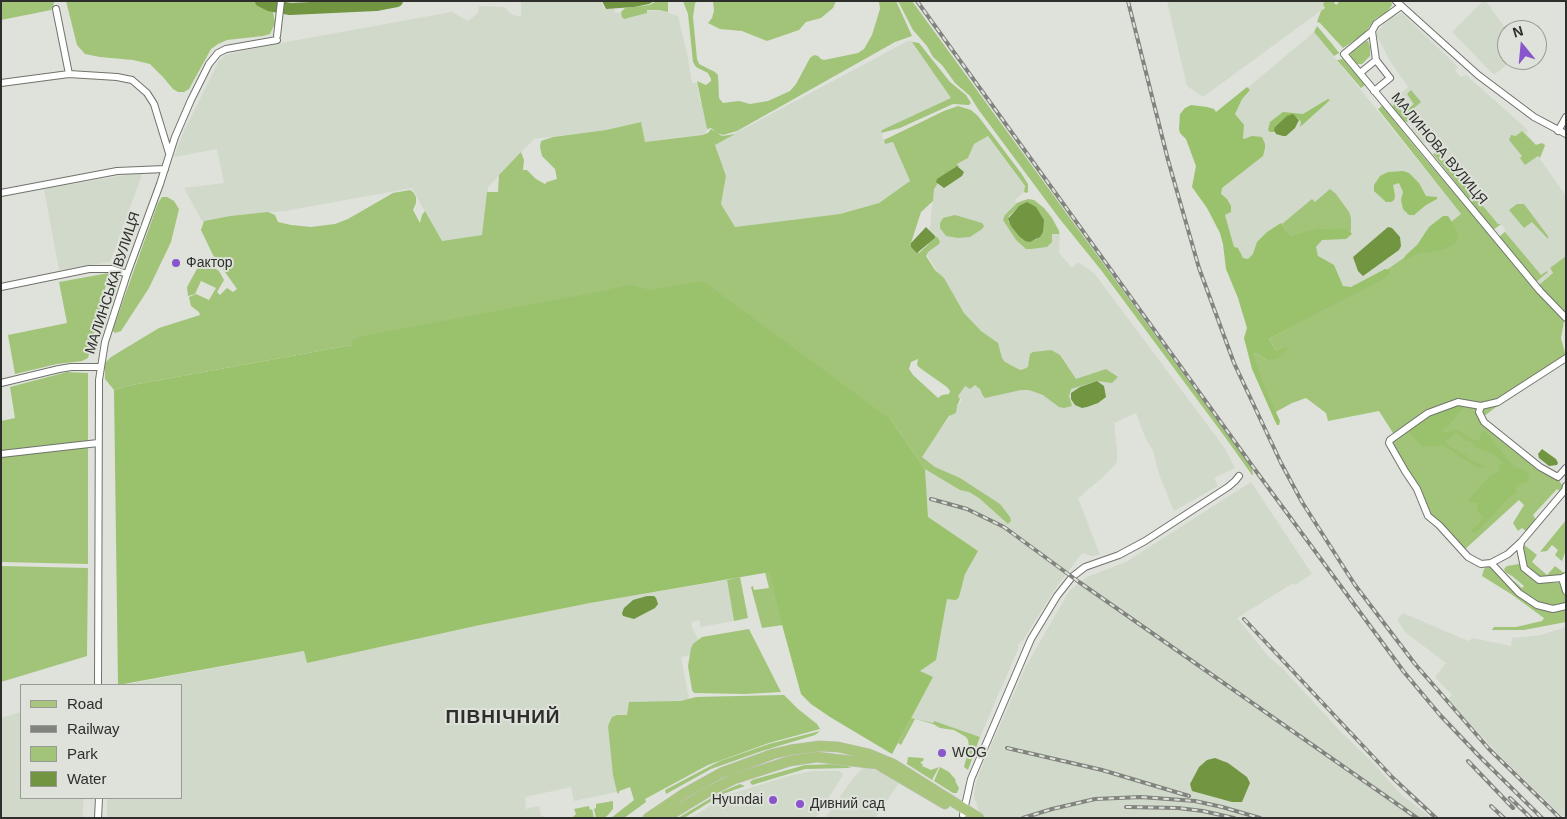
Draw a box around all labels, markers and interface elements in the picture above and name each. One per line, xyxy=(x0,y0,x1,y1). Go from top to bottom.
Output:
north arrow xyxy=(1497,20,1547,70)
text: N xyxy=(1511,22,1525,41)
street label: МАЛИНОВА ВУЛИЦЯ xyxy=(1387,90,1491,208)
street label: МАЛИНСЬКА ВУЛИЦЯ xyxy=(82,210,144,356)
place label: Фактор xyxy=(186,255,233,271)
marker: Фактор xyxy=(170,257,182,269)
legend xyxy=(20,684,182,799)
text: Road xyxy=(67,695,103,712)
district label: ПІВНІЧНИЙ xyxy=(444,707,562,729)
text: Railway xyxy=(67,720,120,737)
text: Park xyxy=(67,745,98,762)
place label: WOG xyxy=(952,745,987,761)
marker: WOG xyxy=(936,747,948,759)
text: Water xyxy=(67,770,106,787)
place label: Hyundai xyxy=(712,792,763,808)
marker: Hyundai xyxy=(767,794,779,806)
place label: Дивний сад xyxy=(810,796,885,812)
marker: Дивний сад xyxy=(794,798,806,810)

